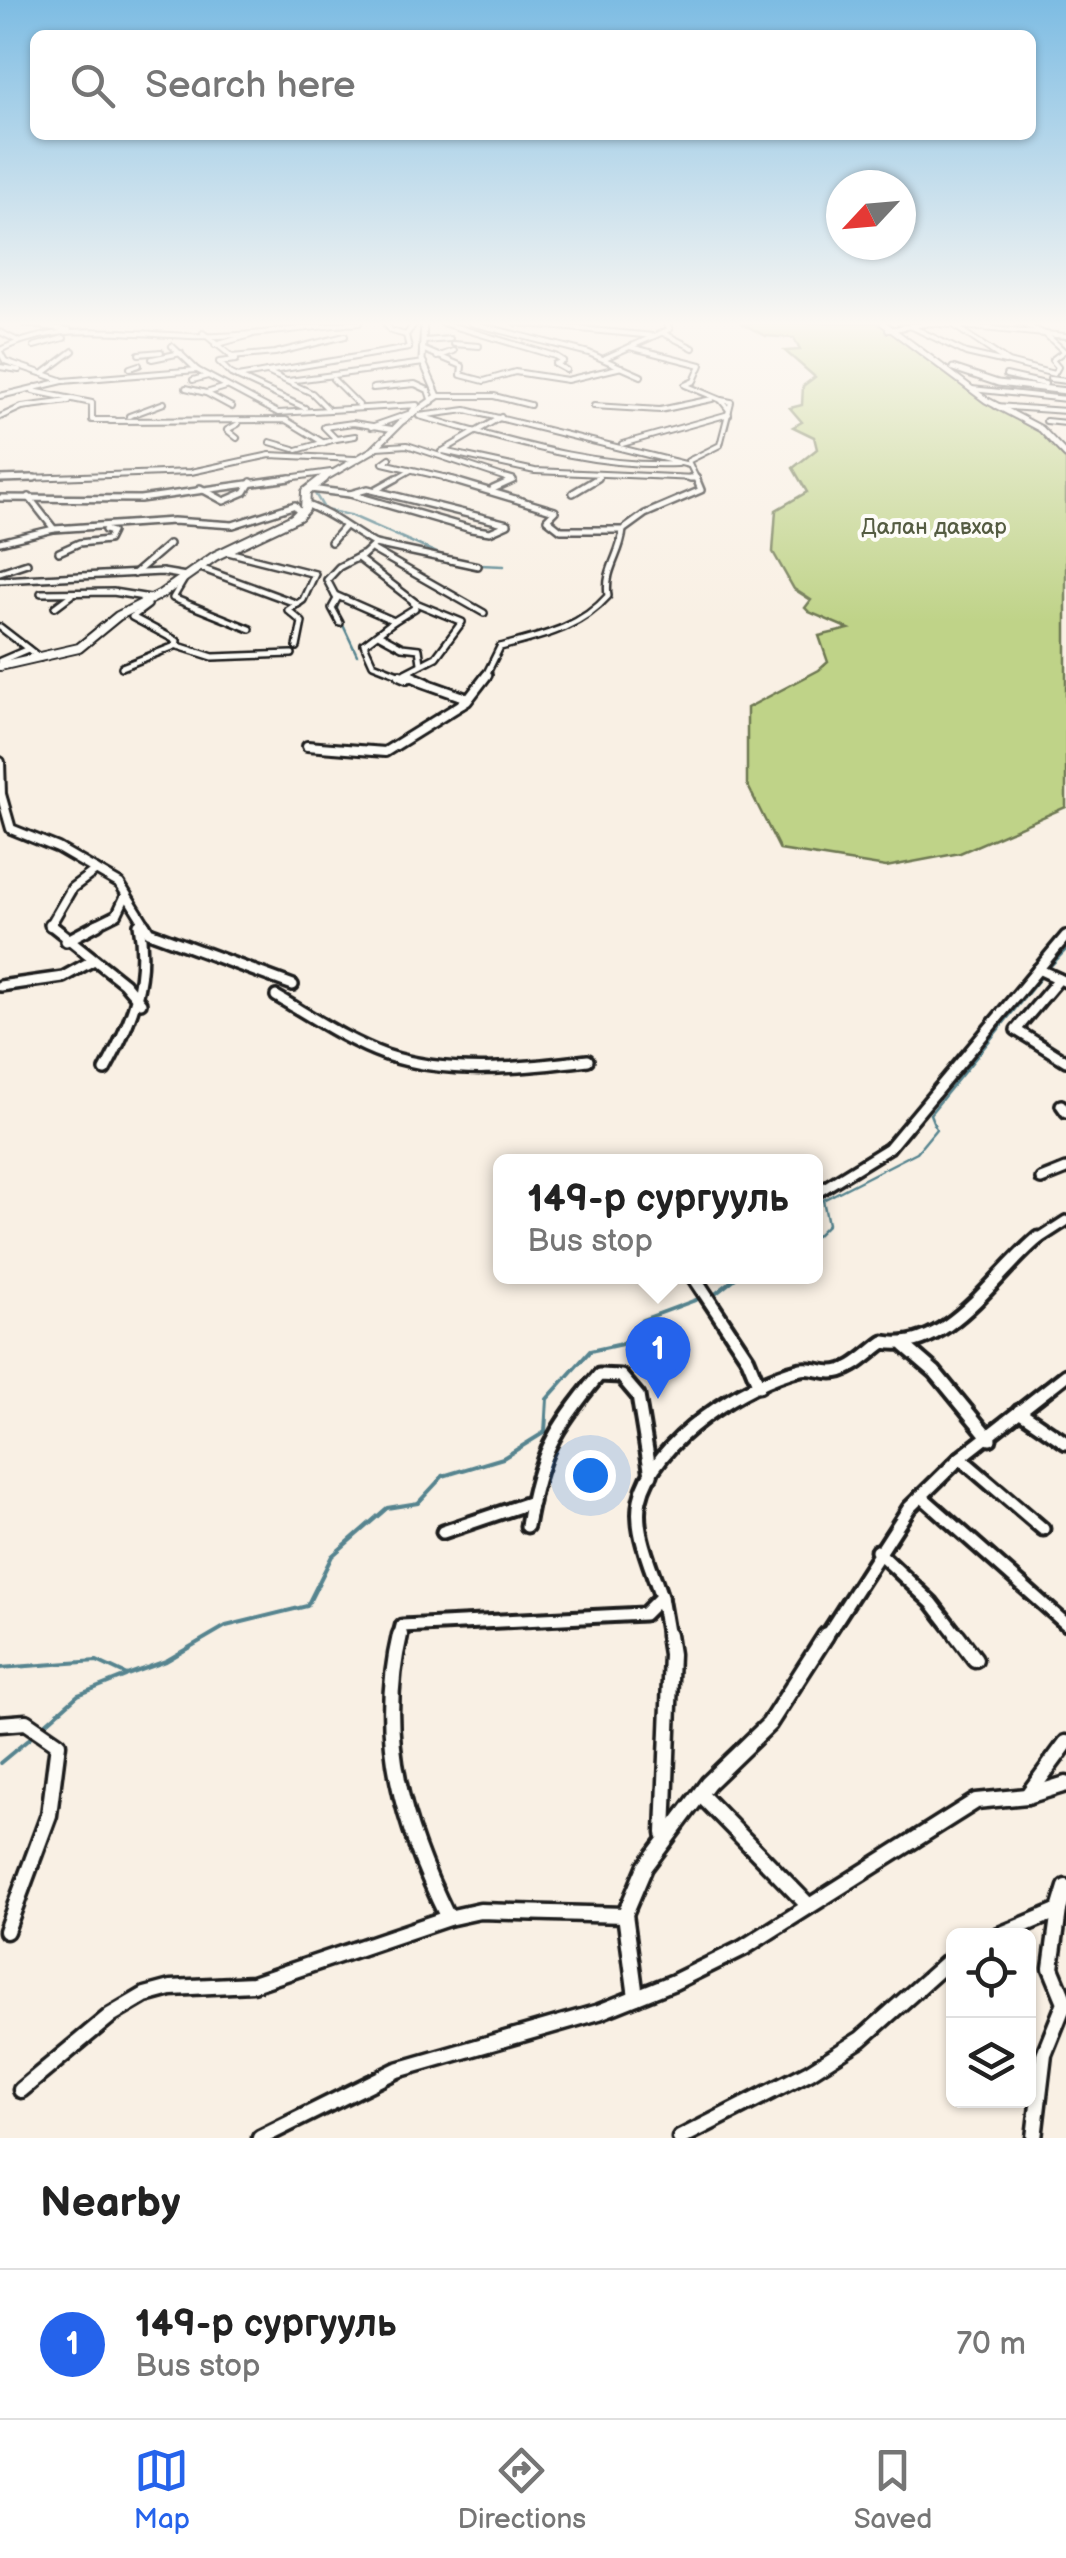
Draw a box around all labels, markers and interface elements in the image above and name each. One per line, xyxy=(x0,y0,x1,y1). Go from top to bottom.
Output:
search box xyxy=(30,30,1036,140)
icon: search xyxy=(65,58,120,113)
text: Search here xyxy=(145,63,356,108)
north arrow xyxy=(826,170,916,260)
park label: Далан давхар xyxy=(861,514,1007,541)
popup xyxy=(493,1154,823,1284)
text: 149-р сургууль xyxy=(527,1177,789,1222)
text: Bus stop xyxy=(527,1222,653,1261)
pin: 1 xyxy=(626,1316,690,1399)
your location xyxy=(565,1450,616,1501)
map controls xyxy=(946,1928,1036,2108)
button: locate xyxy=(946,1928,1036,2018)
button: layers xyxy=(946,2018,1036,2108)
text: Nearby xyxy=(40,2178,180,2229)
text: 149-р сургууль xyxy=(135,2302,396,2347)
text: 1 xyxy=(66,2325,79,2364)
text: 70 m xyxy=(956,2325,1026,2364)
text: Bus stop xyxy=(135,2347,261,2386)
tab: Map xyxy=(134,2443,190,2536)
tab: Directions xyxy=(457,2443,586,2536)
tab: Saved xyxy=(854,2443,932,2536)

